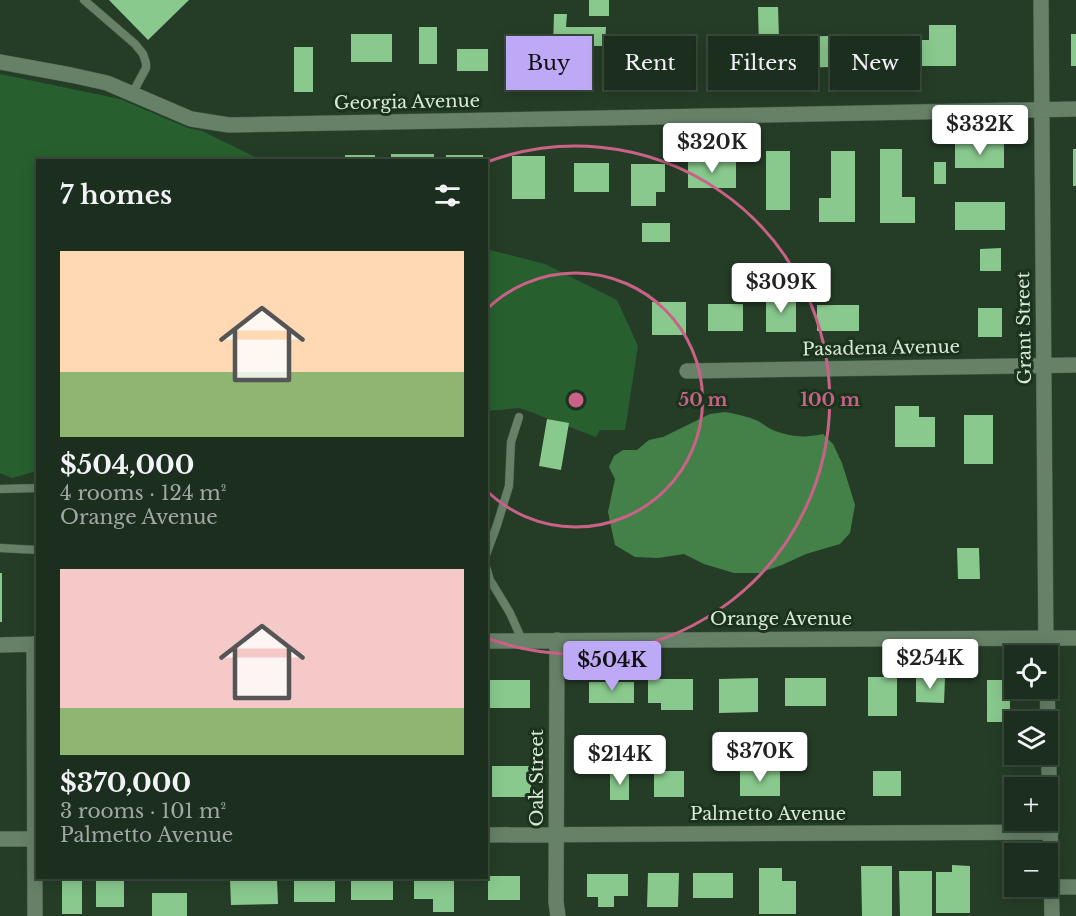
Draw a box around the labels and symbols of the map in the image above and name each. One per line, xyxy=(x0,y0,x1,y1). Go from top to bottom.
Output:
street label: Georgia Avenue xyxy=(334,90,480,114)
pin: $332K xyxy=(938,105,1022,156)
pin: $320K xyxy=(670,123,754,174)
pin: $309K xyxy=(739,263,823,314)
street label: Grant Street xyxy=(1012,271,1036,385)
street label: Pasadena Avenue xyxy=(802,336,960,360)
text: 50 m xyxy=(679,389,728,411)
text: 100 m xyxy=(800,389,860,411)
centre of rings xyxy=(566,390,586,410)
street label: Orange Avenue xyxy=(710,608,852,630)
pin: $254K xyxy=(888,639,972,690)
pin: $504K xyxy=(570,641,654,692)
street label: Oak Street xyxy=(526,729,548,827)
pin: $370K xyxy=(718,732,802,783)
pin: $214K xyxy=(578,735,662,786)
street label: Palmetto Avenue xyxy=(690,803,846,825)

